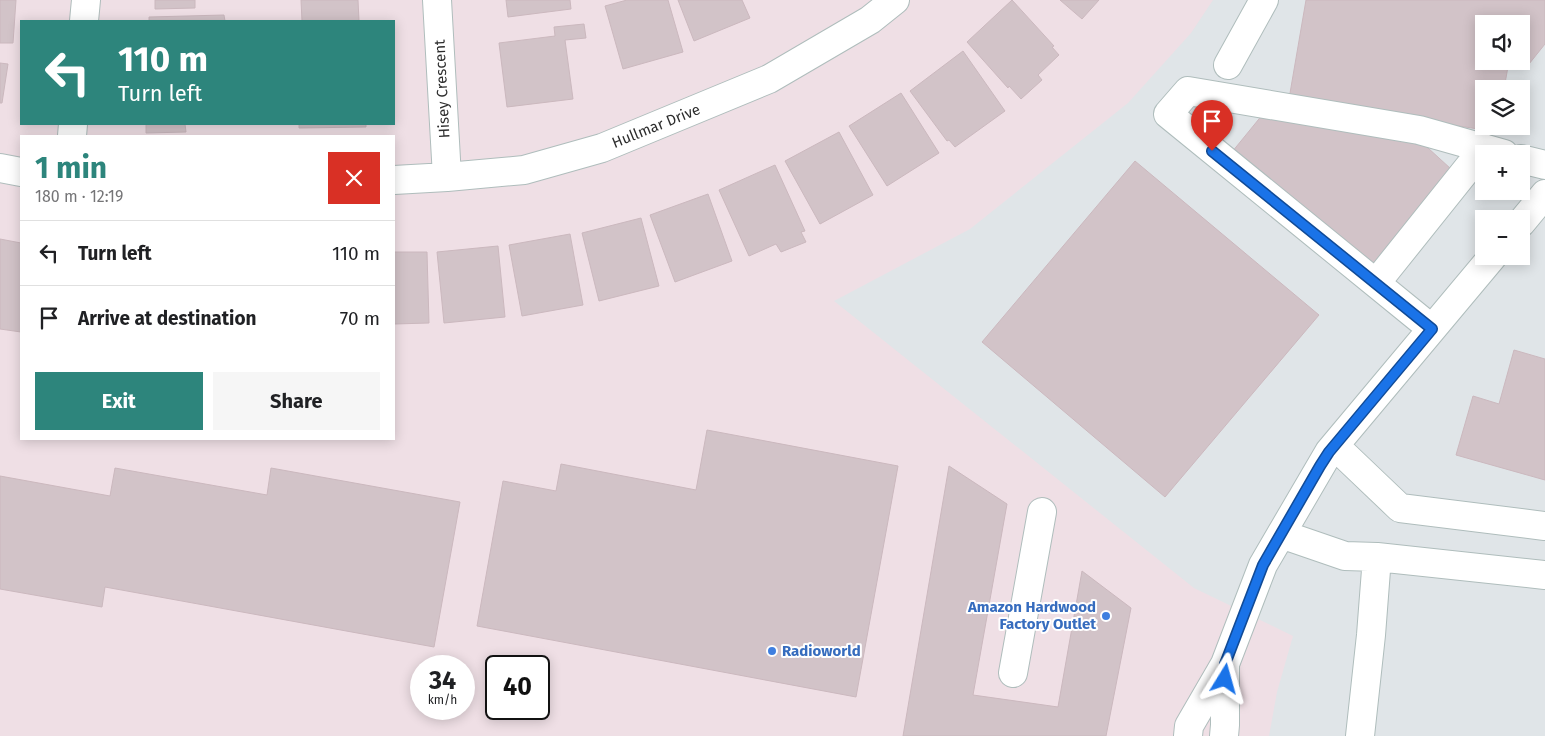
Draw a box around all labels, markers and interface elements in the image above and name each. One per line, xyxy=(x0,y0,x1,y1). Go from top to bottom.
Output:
map controls xyxy=(1475,15,1530,265)
button: sound xyxy=(1475,15,1530,70)
text: 110 m xyxy=(118,38,208,80)
street label: Hisey Crescent xyxy=(430,39,454,139)
icon: left xyxy=(35,40,100,105)
text: Turn left xyxy=(118,80,202,107)
button: layers xyxy=(1475,80,1530,135)
street label: Hullmar Drive xyxy=(609,100,703,152)
pin xyxy=(1191,100,1233,151)
icon: arrive xyxy=(1198,107,1226,135)
button: + xyxy=(1475,145,1530,200)
text: 1 min xyxy=(35,150,107,186)
button: close xyxy=(328,152,380,204)
text: 180 m · 12:19 xyxy=(35,187,123,206)
button: − xyxy=(1475,210,1530,265)
icon: left xyxy=(35,239,63,267)
text: Turn left xyxy=(78,242,152,265)
text: 110 m xyxy=(332,242,380,265)
icon: arrive xyxy=(35,304,63,332)
text: Arrive at destination xyxy=(78,307,257,330)
text: 70 m xyxy=(340,307,380,330)
button: Exit xyxy=(35,372,203,430)
button: Share xyxy=(213,372,380,430)
place label: Amazon Hardwood Factory Outlet xyxy=(967,598,1096,633)
marker: Amazon Hardwood Factory Outlet xyxy=(1100,610,1112,622)
place label: Radioworld xyxy=(782,642,861,660)
marker: Radioworld xyxy=(766,645,778,657)
position arrow xyxy=(1198,652,1250,704)
speed limit sign: 40 xyxy=(485,655,550,720)
text: 34 xyxy=(429,666,456,696)
text: km/h xyxy=(428,693,457,707)

